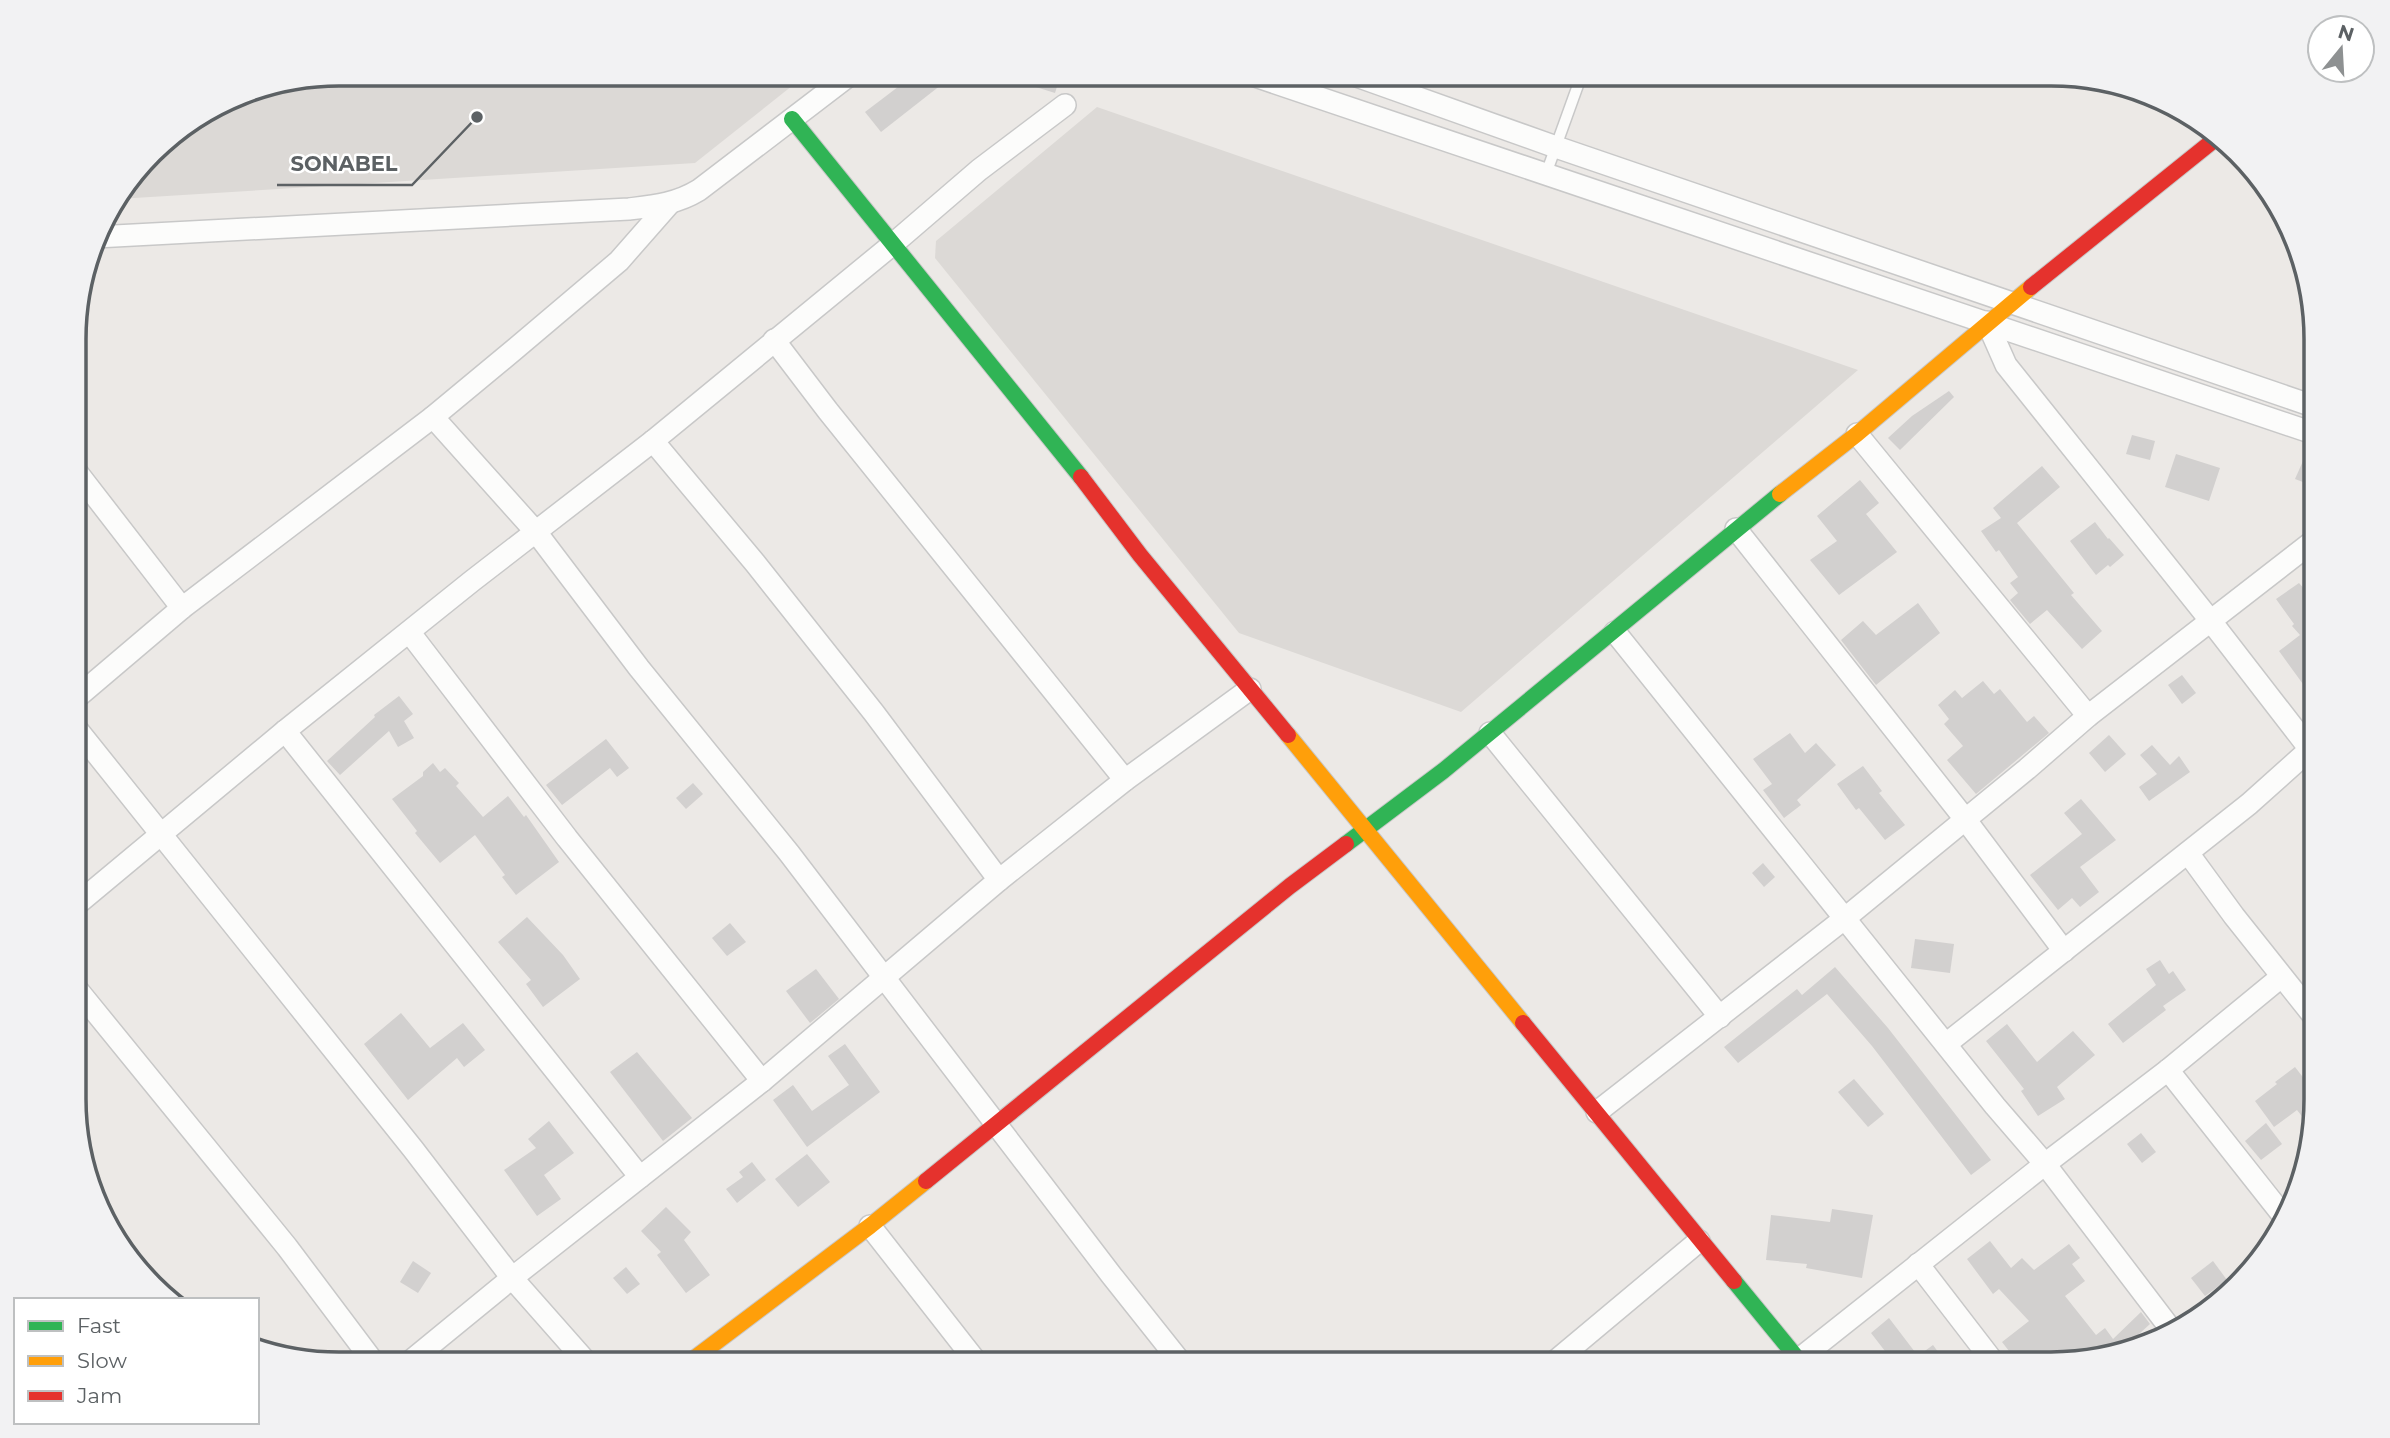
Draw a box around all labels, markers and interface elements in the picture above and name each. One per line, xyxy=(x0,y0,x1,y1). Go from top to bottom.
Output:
north arrow xyxy=(2306,14,2376,84)
text: N xyxy=(2335,20,2357,47)
callout: SONABEL xyxy=(277,143,412,185)
text: SONABEL xyxy=(290,151,398,176)
legend xyxy=(14,1298,259,1424)
text: Fast xyxy=(77,1313,121,1338)
text: Slow xyxy=(77,1348,127,1373)
text: Jam xyxy=(76,1383,122,1408)

